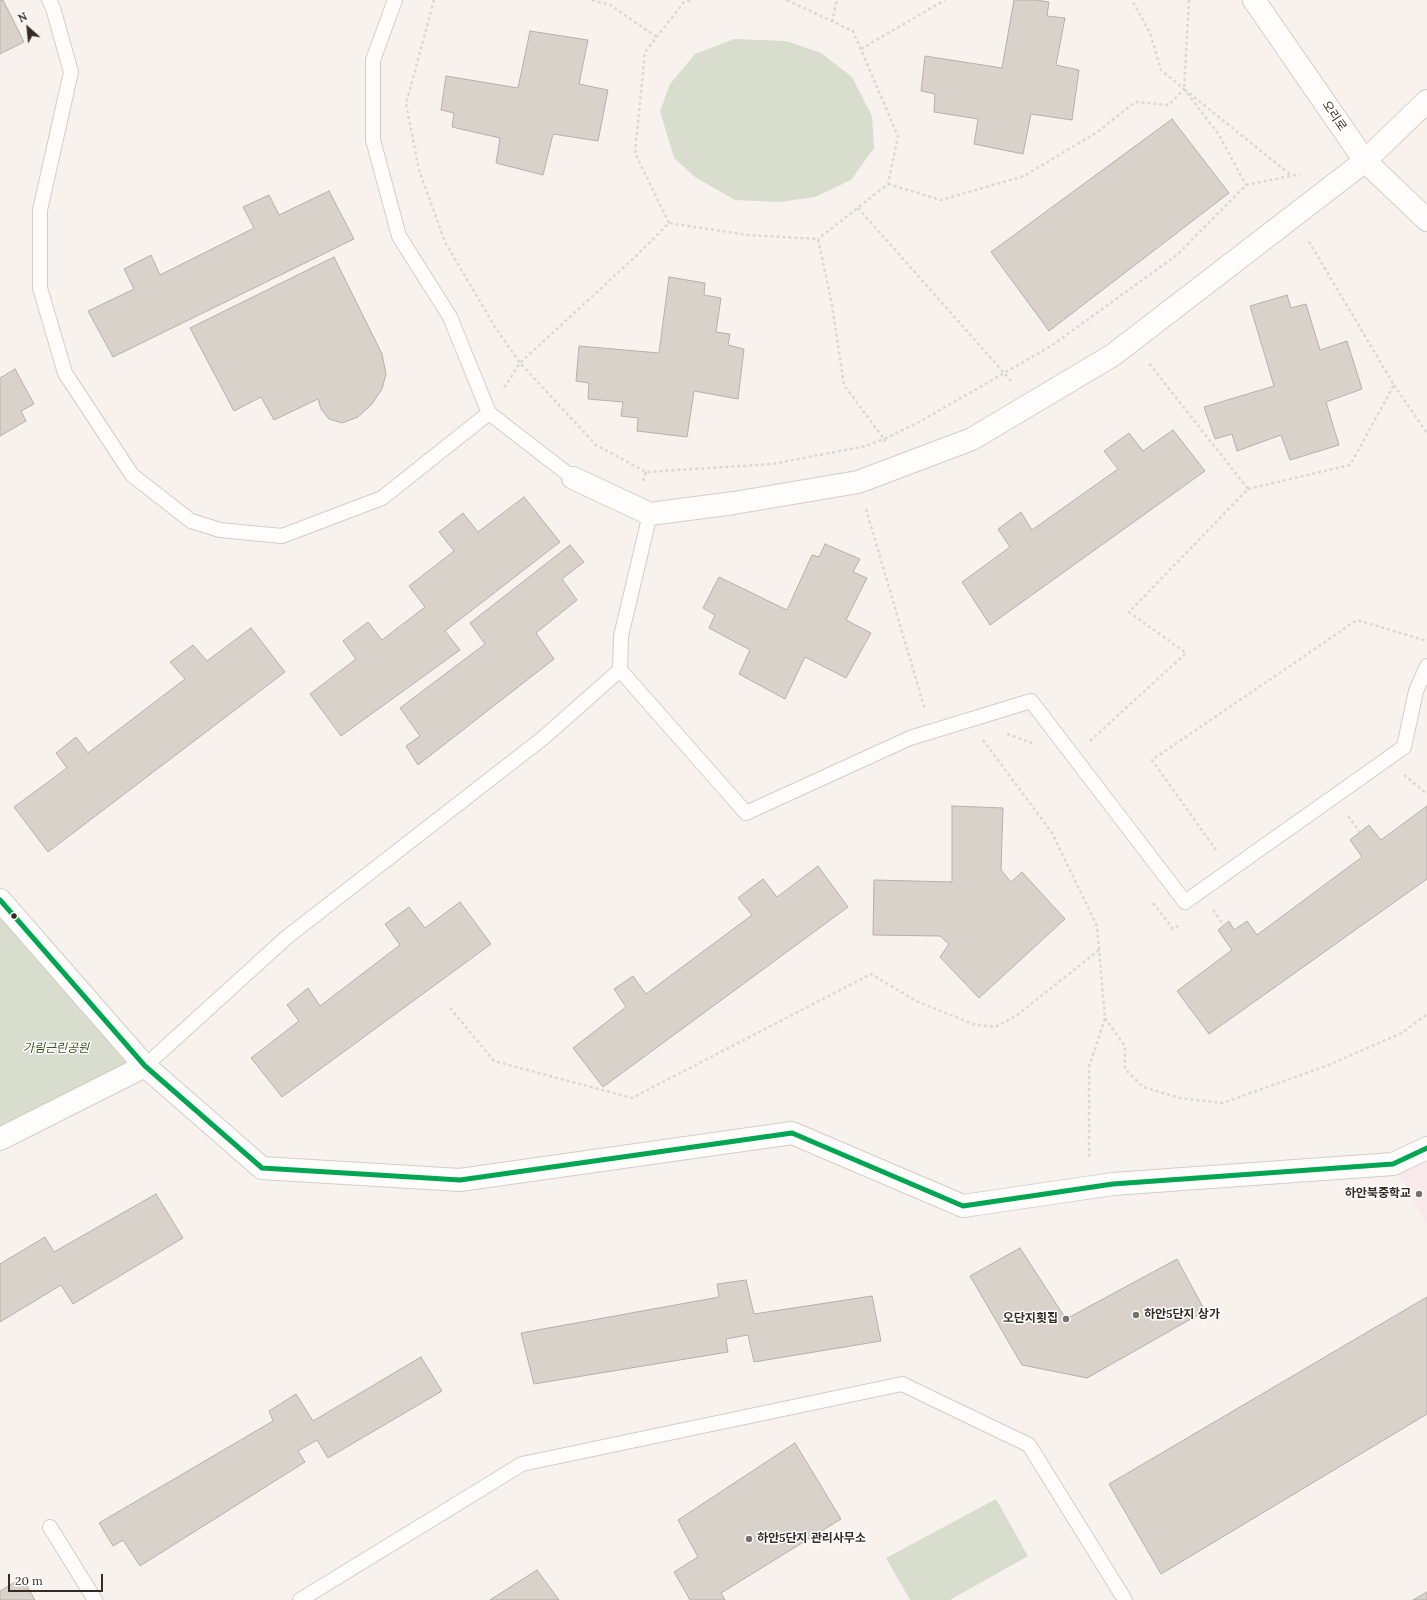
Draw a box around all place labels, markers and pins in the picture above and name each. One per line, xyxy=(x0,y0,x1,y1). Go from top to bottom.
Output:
unlabelled marker xyxy=(9,911,19,921)
place label: 하안북중학교 xyxy=(1345,1187,1411,1201)
marker: 하안북중학교 xyxy=(1414,1189,1424,1199)
place label: 하안5단지 상가 xyxy=(1144,1308,1220,1322)
marker: 하안5단지 상가 xyxy=(1131,1310,1141,1320)
place label: 오단지횟집 xyxy=(1003,1312,1058,1326)
marker: 오단지횟집 xyxy=(1061,1314,1071,1324)
place label: 하안5단지 관리사무소 xyxy=(757,1532,866,1546)
marker: 하안5단지 관리사무소 xyxy=(744,1534,754,1544)

